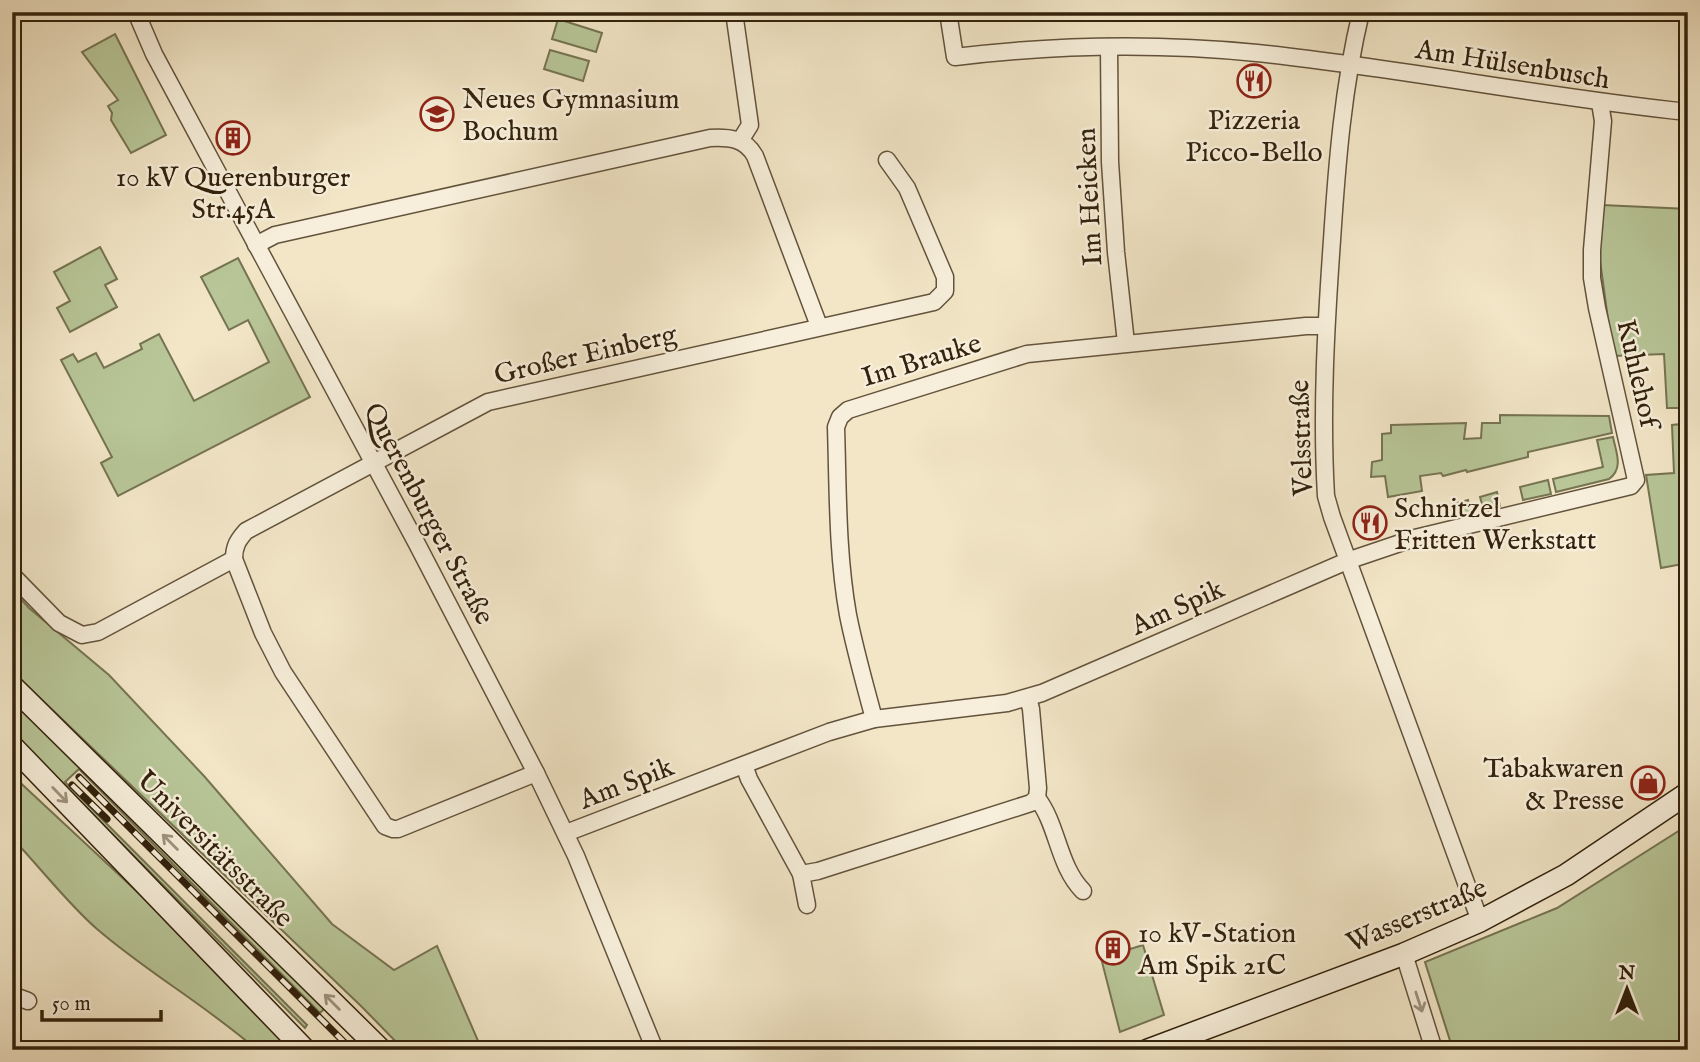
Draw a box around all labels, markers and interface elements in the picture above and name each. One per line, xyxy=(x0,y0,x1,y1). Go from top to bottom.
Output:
street label: Am Hülsenbusch xyxy=(1412,33,1612,98)
restaurant icon: Pizzeria Picco-Bello xyxy=(1235,62,1273,100)
place label: Neues Gymnasium Bochum xyxy=(462,83,680,150)
school or university icon: Neues Gymnasium Bochum xyxy=(418,95,456,133)
place label: Pizzeria Picco-Bello xyxy=(1185,104,1323,171)
building icon: 10 kV Querenburger Str.45A xyxy=(214,119,252,157)
street label: Im Heicken xyxy=(1069,127,1112,267)
place label: 10 kV Querenburger Str.45A xyxy=(116,161,350,228)
street label: Kuhlehof xyxy=(1607,316,1667,436)
street label: Großer Einberg xyxy=(491,317,681,393)
street label: Im Brauke xyxy=(858,327,986,396)
street label: Velsstraße xyxy=(1283,379,1322,498)
street label: Querenburger Straße xyxy=(355,397,501,631)
place label: Schnitzel Fritten Werkstatt xyxy=(1394,492,1597,559)
restaurant icon: Schnitzel Fritten Werkstatt xyxy=(1351,504,1389,542)
street label: Am Spik xyxy=(1125,572,1231,645)
street label: Am Spik xyxy=(574,750,680,819)
place label: Tabakwaren & Presse xyxy=(1483,752,1624,819)
street label: Universitätsstraße xyxy=(128,764,300,936)
shop icon: Tabakwaren & Presse xyxy=(1629,764,1667,802)
one-way arrow xyxy=(51,786,68,803)
one-way arrow xyxy=(162,833,179,850)
street label: Wasserstraße xyxy=(1342,871,1493,962)
place label: 10 kV-Station Am Spik 21C xyxy=(1137,917,1296,984)
building icon: 10 kV-Station Am Spik 21C xyxy=(1094,929,1132,967)
north arrow xyxy=(1592,954,1662,1024)
text: N xyxy=(1618,962,1636,986)
scale bar xyxy=(42,978,161,1022)
text: 50 m xyxy=(52,991,91,1018)
one-way arrow xyxy=(1413,991,1426,1013)
one-way arrow xyxy=(324,993,341,1010)

